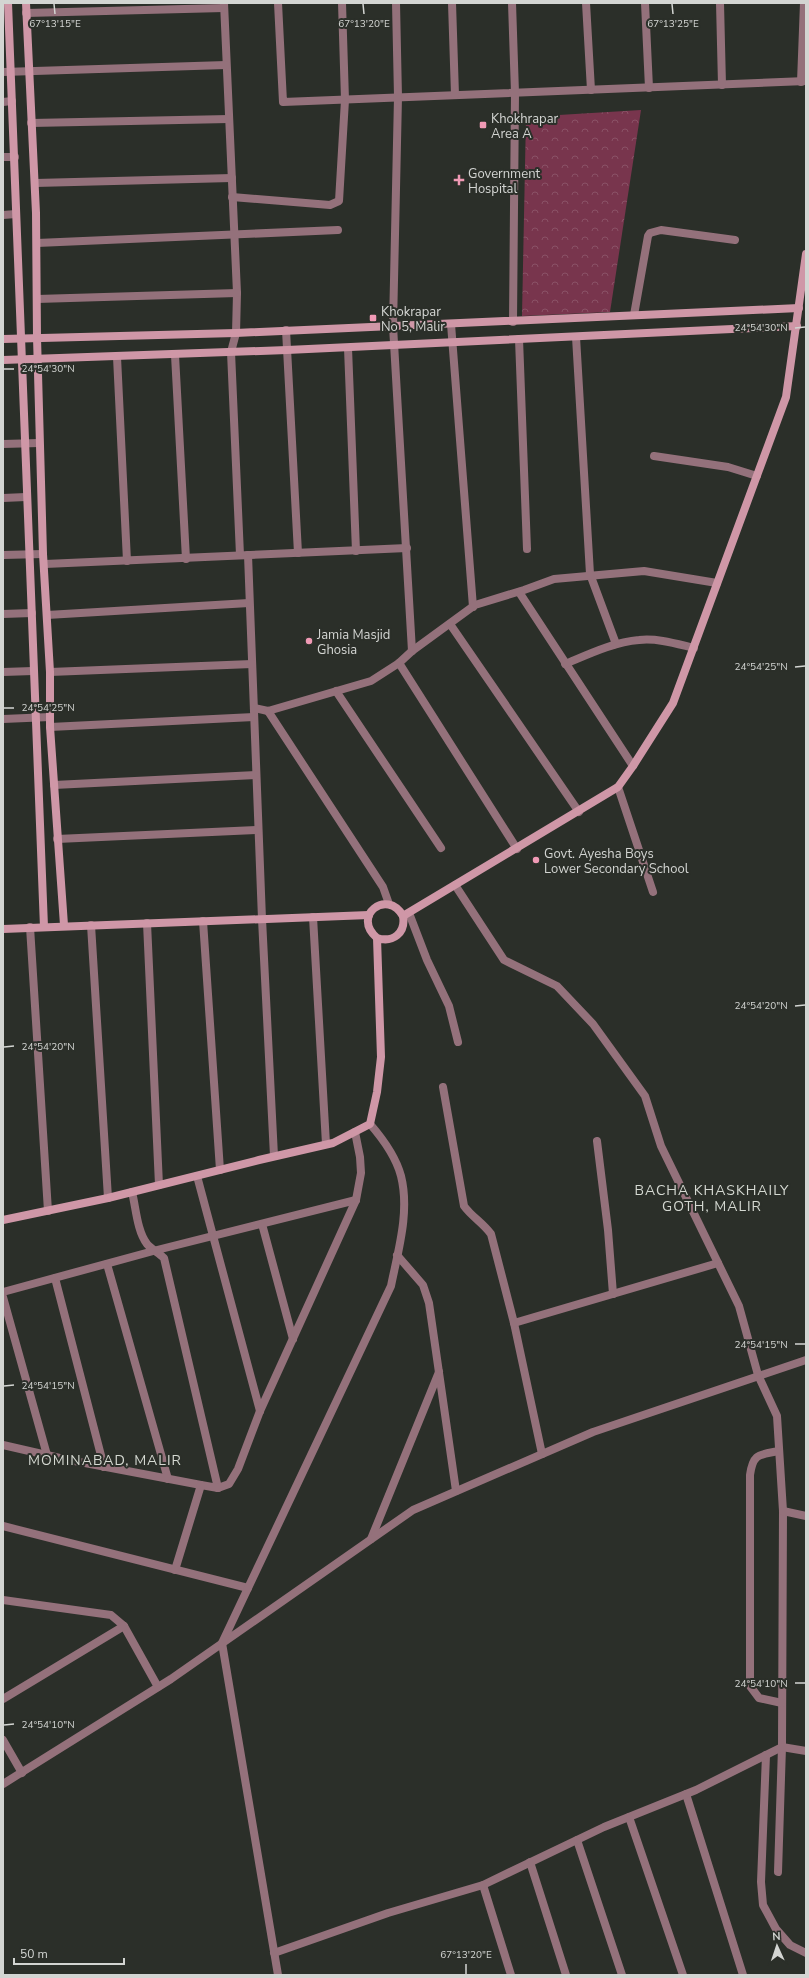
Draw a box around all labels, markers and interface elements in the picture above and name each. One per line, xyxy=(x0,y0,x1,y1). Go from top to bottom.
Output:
text: 67°13'15"E xyxy=(29,17,81,31)
text: 67°13'20"E xyxy=(338,17,390,31)
text: 67°13'25"E xyxy=(647,17,699,31)
place label: Khokhrapar Area A xyxy=(491,110,559,143)
marker: Khokhrapar Area A xyxy=(478,120,488,130)
place label: Government Hospital xyxy=(468,165,541,198)
marker: Government Hospital xyxy=(453,174,465,186)
place label: Khokrapar No 5, Malir xyxy=(381,303,445,336)
marker: Khokrapar No 5, Malir xyxy=(368,313,378,323)
text: 24°54'30"N xyxy=(734,321,788,335)
text: 24°54'30"N xyxy=(21,362,75,376)
place label: Jamia Masjid Ghosia xyxy=(316,626,390,659)
marker: Jamia Masjid Ghosia xyxy=(304,636,314,646)
text: 24°54'25"N xyxy=(734,660,788,674)
text: 24°54'25"N xyxy=(21,701,75,715)
place label: Govt. Ayesha Boys Lower Secondary School xyxy=(544,845,689,878)
marker: Govt. Ayesha Boys Lower Secondary School xyxy=(531,855,541,865)
text: 24°54'20"N xyxy=(734,999,788,1013)
text: 24°54'20"N xyxy=(21,1040,75,1054)
district label: BACHA KHASKHAILY GOTH, MALIR xyxy=(635,1181,789,1216)
text: 24°54'15"N xyxy=(734,1338,788,1352)
text: 24°54'15"N xyxy=(21,1379,75,1393)
district label: MOMINABAD, MALIR xyxy=(28,1451,182,1470)
text: 24°54'10"N xyxy=(734,1677,788,1691)
text: 24°54'10"N xyxy=(21,1718,75,1732)
north arrow xyxy=(757,1926,797,1966)
text: N xyxy=(772,1929,781,1944)
scale bar xyxy=(14,1940,124,1966)
text: 50 m xyxy=(20,1946,48,1962)
text: 67°13'20"E xyxy=(440,1948,492,1962)

